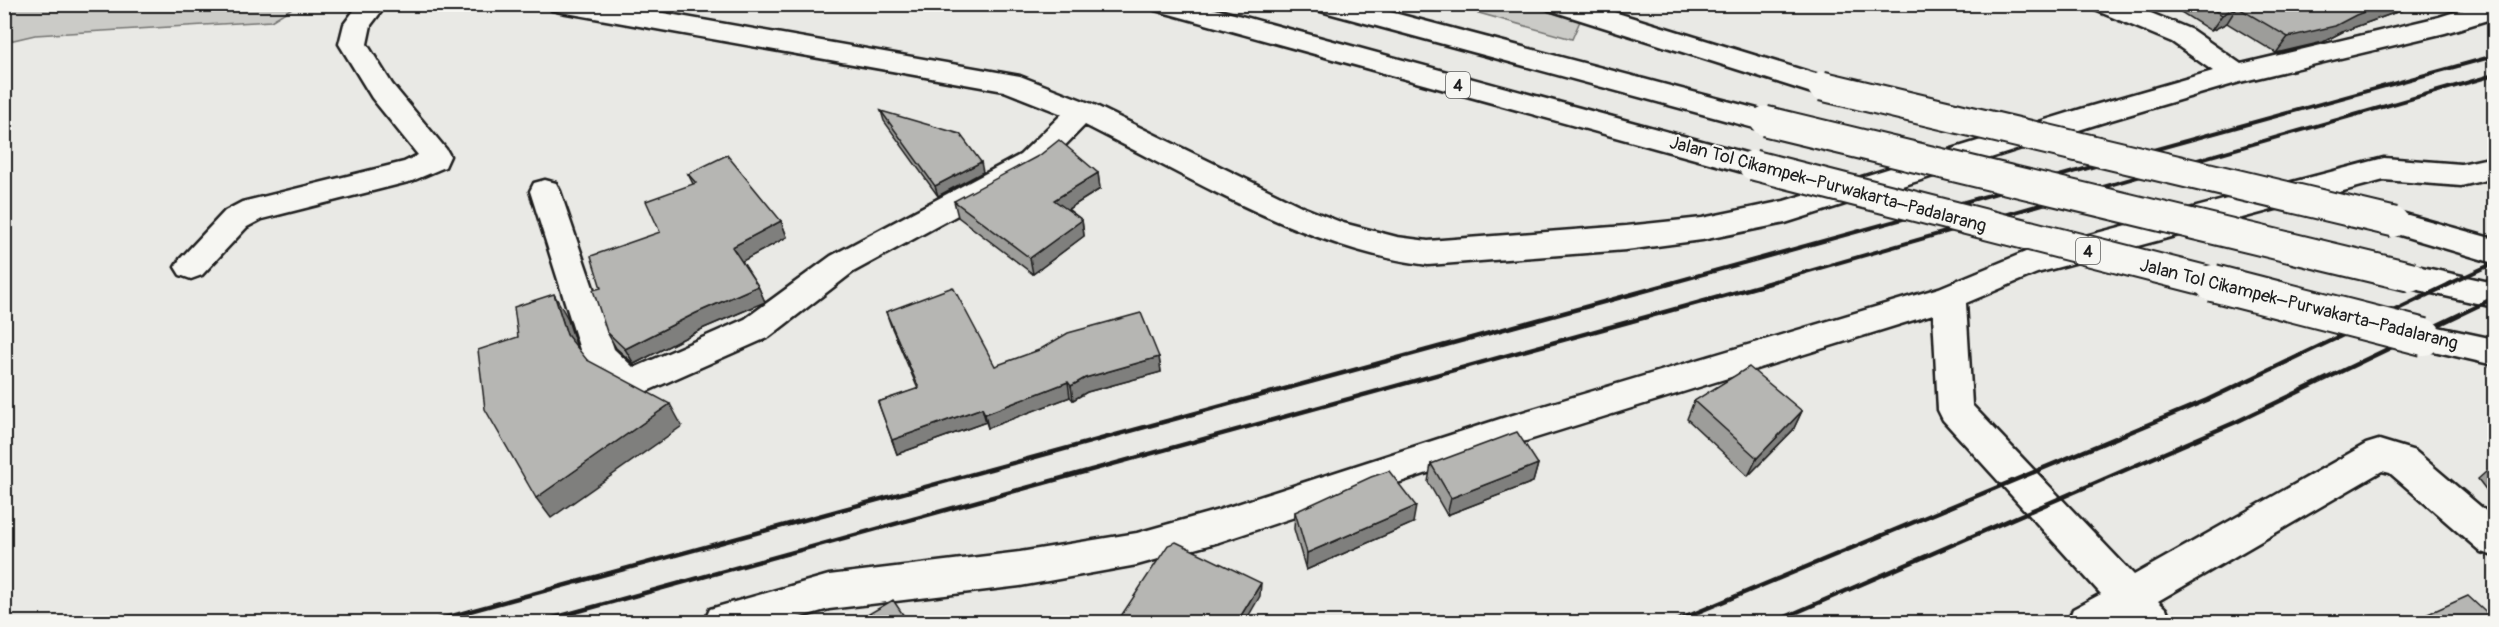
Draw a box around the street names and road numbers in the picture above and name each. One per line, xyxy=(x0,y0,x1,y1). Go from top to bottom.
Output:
road number: 4 xyxy=(1446,72,1470,98)
street label: Jalan Tol Cikampek–Purwakarta–Padalarang xyxy=(1667,131,1989,238)
road number: 4 xyxy=(2076,238,2100,264)
street label: Jalan Tol Cikampek–Purwakarta–Padalarang xyxy=(2137,254,2460,355)

